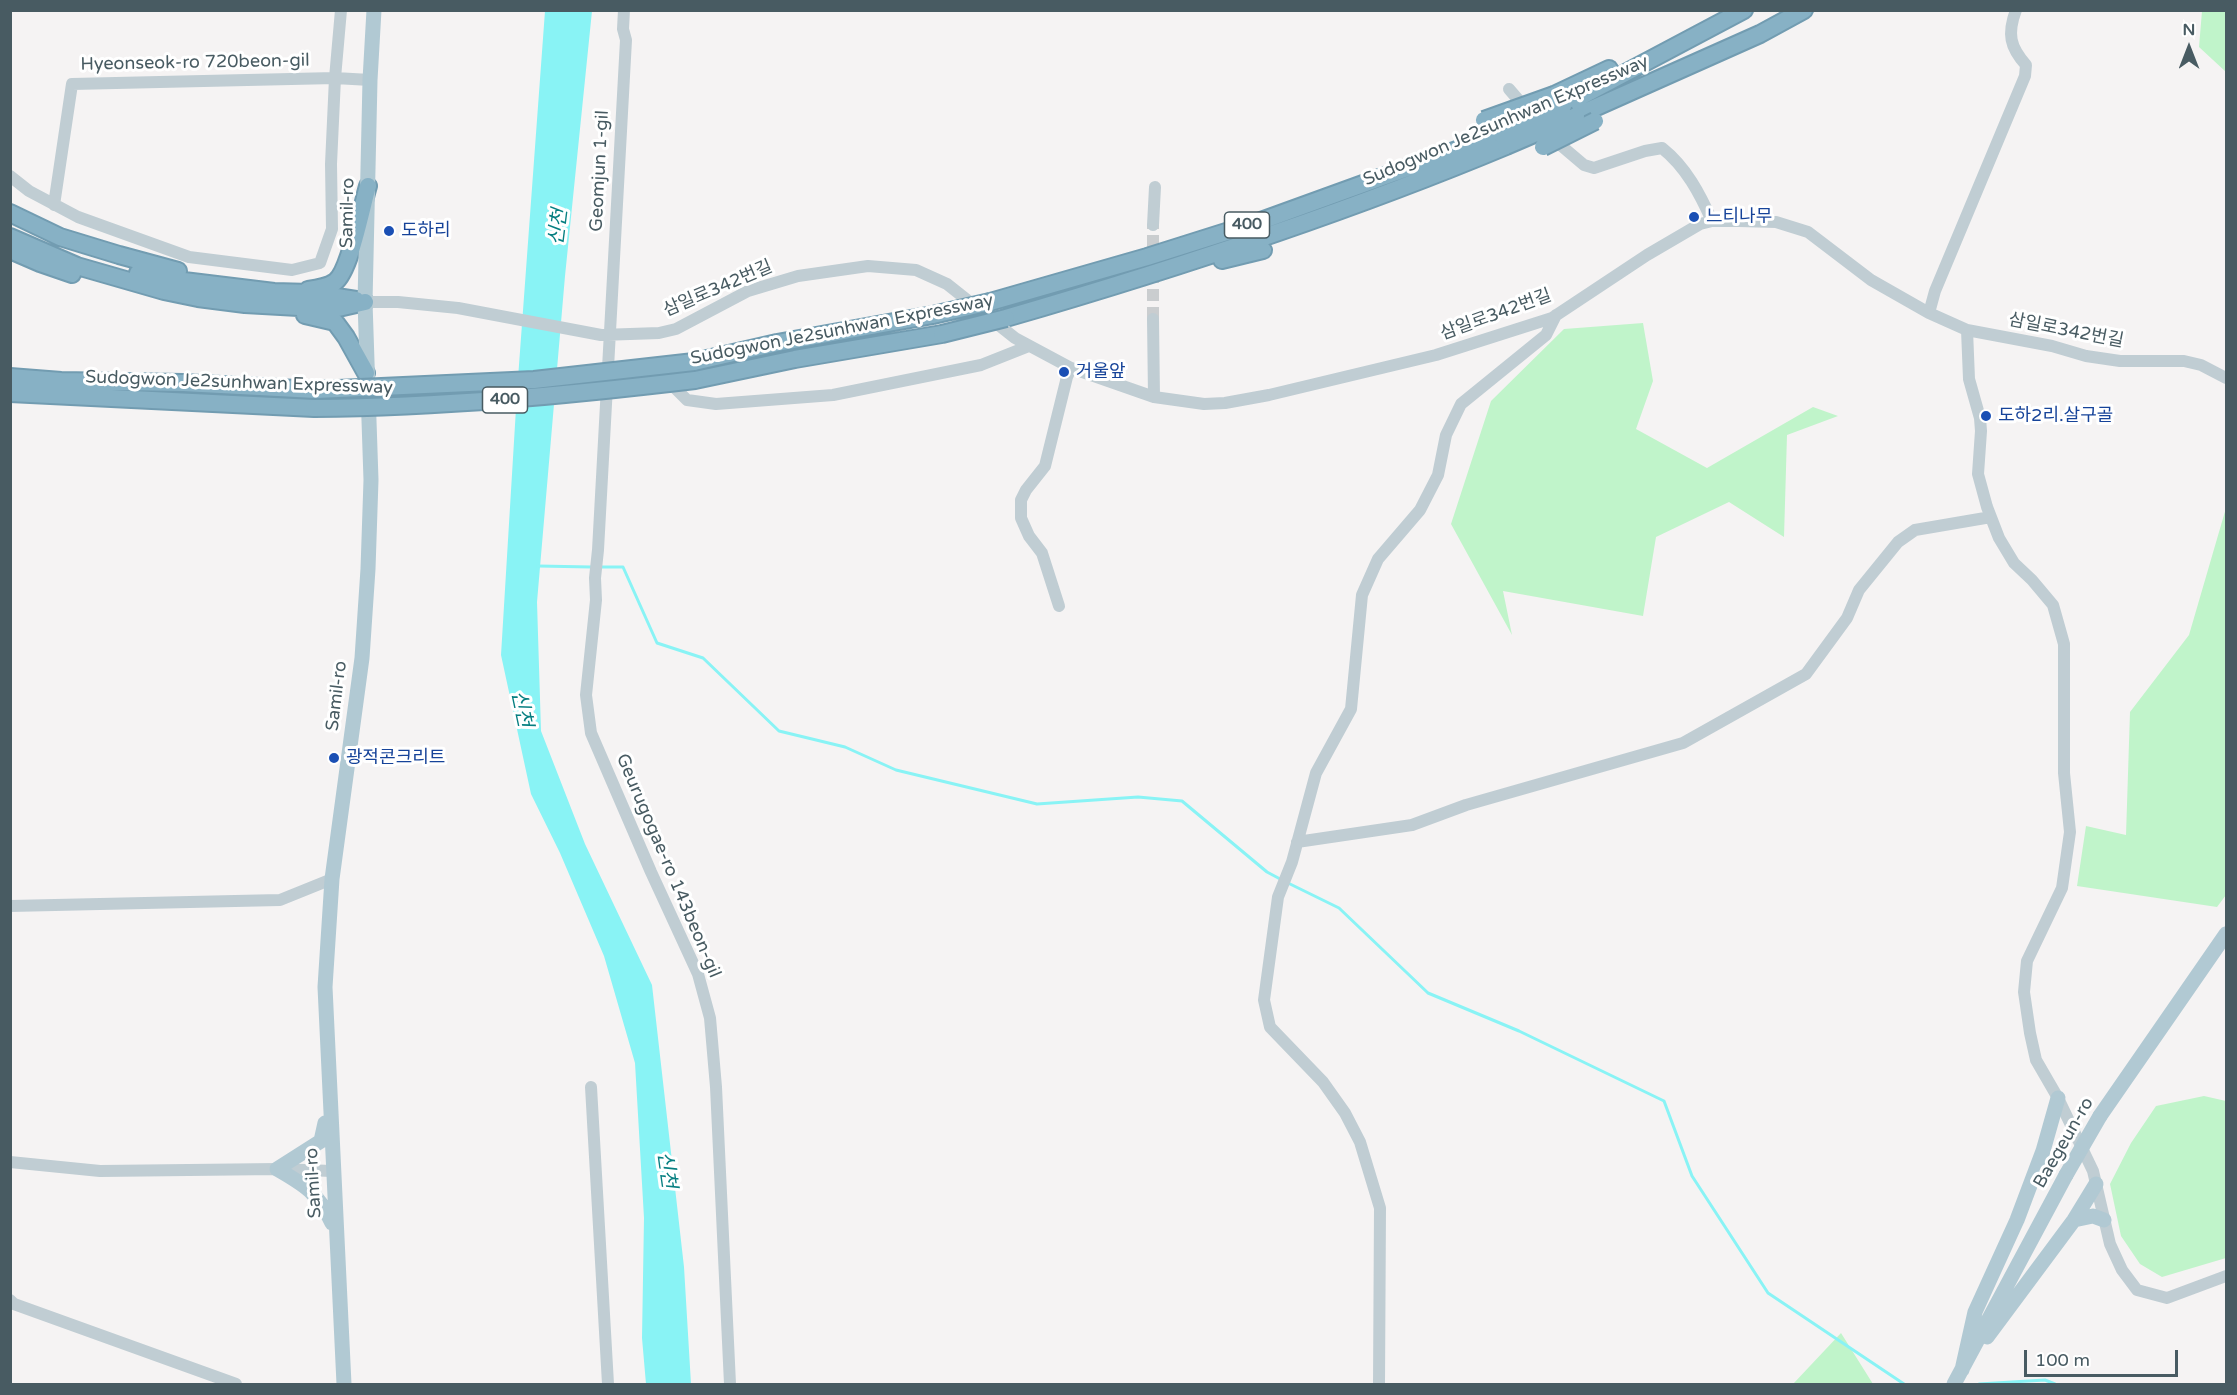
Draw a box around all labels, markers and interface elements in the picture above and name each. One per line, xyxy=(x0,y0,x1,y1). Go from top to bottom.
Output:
north arrow xyxy=(2159,18,2219,78)
text: N xyxy=(2183,20,2195,40)
street label: Hyeonseok-ro 720beon-gil xyxy=(80,50,310,76)
street label: Sudogwon Je2sunhwan Expressway xyxy=(1360,51,1652,191)
street label: Geomjun 1-gil xyxy=(586,110,614,232)
street label: Samil-ro xyxy=(337,178,359,248)
place label: 느티나무 xyxy=(1706,206,1772,228)
water label: 신천 xyxy=(545,207,573,247)
marker: 느티나무 xyxy=(1687,210,1701,224)
road number: 400 xyxy=(1224,212,1270,238)
place label: 도하리 xyxy=(401,220,451,242)
marker: 도하리 xyxy=(382,224,396,238)
street label: 삼일로342번길 xyxy=(660,256,776,322)
street label: 삼일로342번길 xyxy=(1437,285,1555,345)
street label: Sudogwon Je2sunhwan Expressway xyxy=(689,290,995,370)
street label: 삼일로342번길 xyxy=(2007,309,2125,353)
place label: 거울앞 xyxy=(1076,361,1126,383)
marker: 거울앞 xyxy=(1057,365,1071,379)
street label: Sudogwon Je2sunhwan Expressway xyxy=(85,367,393,399)
road number: 400 xyxy=(482,387,528,413)
place label: 도하2리.살구골 xyxy=(1998,405,2113,427)
marker: 도하2리.살구골 xyxy=(1979,409,1993,423)
street label: Samil-ro xyxy=(322,660,352,732)
water label: 신천 xyxy=(505,689,537,729)
place label: 광적콘크리트 xyxy=(346,747,445,769)
marker: 광적콘크리트 xyxy=(327,751,341,765)
street label: Geurugogae-ro 143beon-gil xyxy=(611,751,725,981)
street label: Baegeun-ro xyxy=(2029,1094,2099,1192)
street label: Samil-ro xyxy=(301,1147,327,1219)
water label: 신천 xyxy=(652,1150,680,1190)
scale bar xyxy=(2027,1338,2182,1376)
text: 100 m xyxy=(2035,1349,2090,1371)

